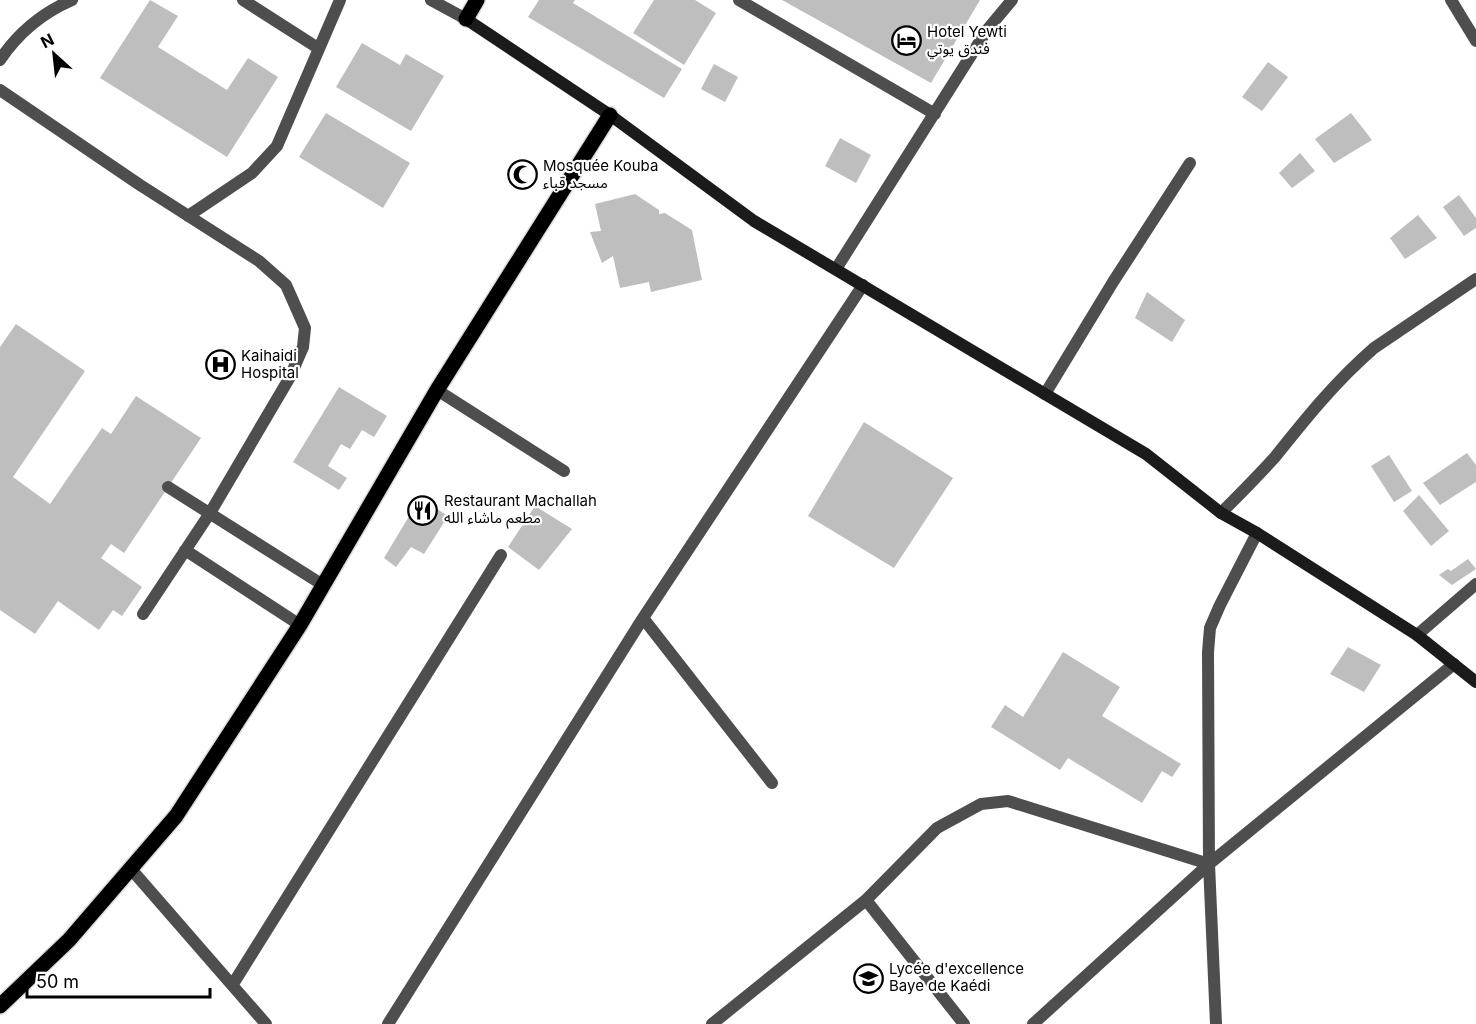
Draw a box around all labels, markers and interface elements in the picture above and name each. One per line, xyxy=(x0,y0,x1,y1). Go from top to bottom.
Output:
place label: Hotel Yewti فندق يوتي xyxy=(927,22,1007,60)
north arrow xyxy=(24,24,84,84)
hotel icon: Hotel Yewti فندق يوتي xyxy=(890,25,922,57)
text: N xyxy=(37,29,57,52)
place label: Mosquée Kouba مسجد قباء xyxy=(543,156,658,192)
mosque icon: Mosquée Kouba مسجد قباء xyxy=(506,159,538,191)
place label: Kaihaidi Hospital xyxy=(241,346,299,382)
hospital icon: Kaihaidi Hospital xyxy=(204,349,236,381)
place label: Restaurant Machallah مطعم ماشاء الله xyxy=(444,491,597,529)
restaurant icon: Restaurant Machallah مطعم ماشاء الله xyxy=(407,494,439,526)
place label: Lycée d'excellence Baye de Kaédi xyxy=(889,959,1024,995)
scale bar xyxy=(27,961,210,999)
school or university icon: Lycée d'excellence Baye de Kaédi xyxy=(852,962,884,994)
text: 50 m xyxy=(36,971,79,992)

